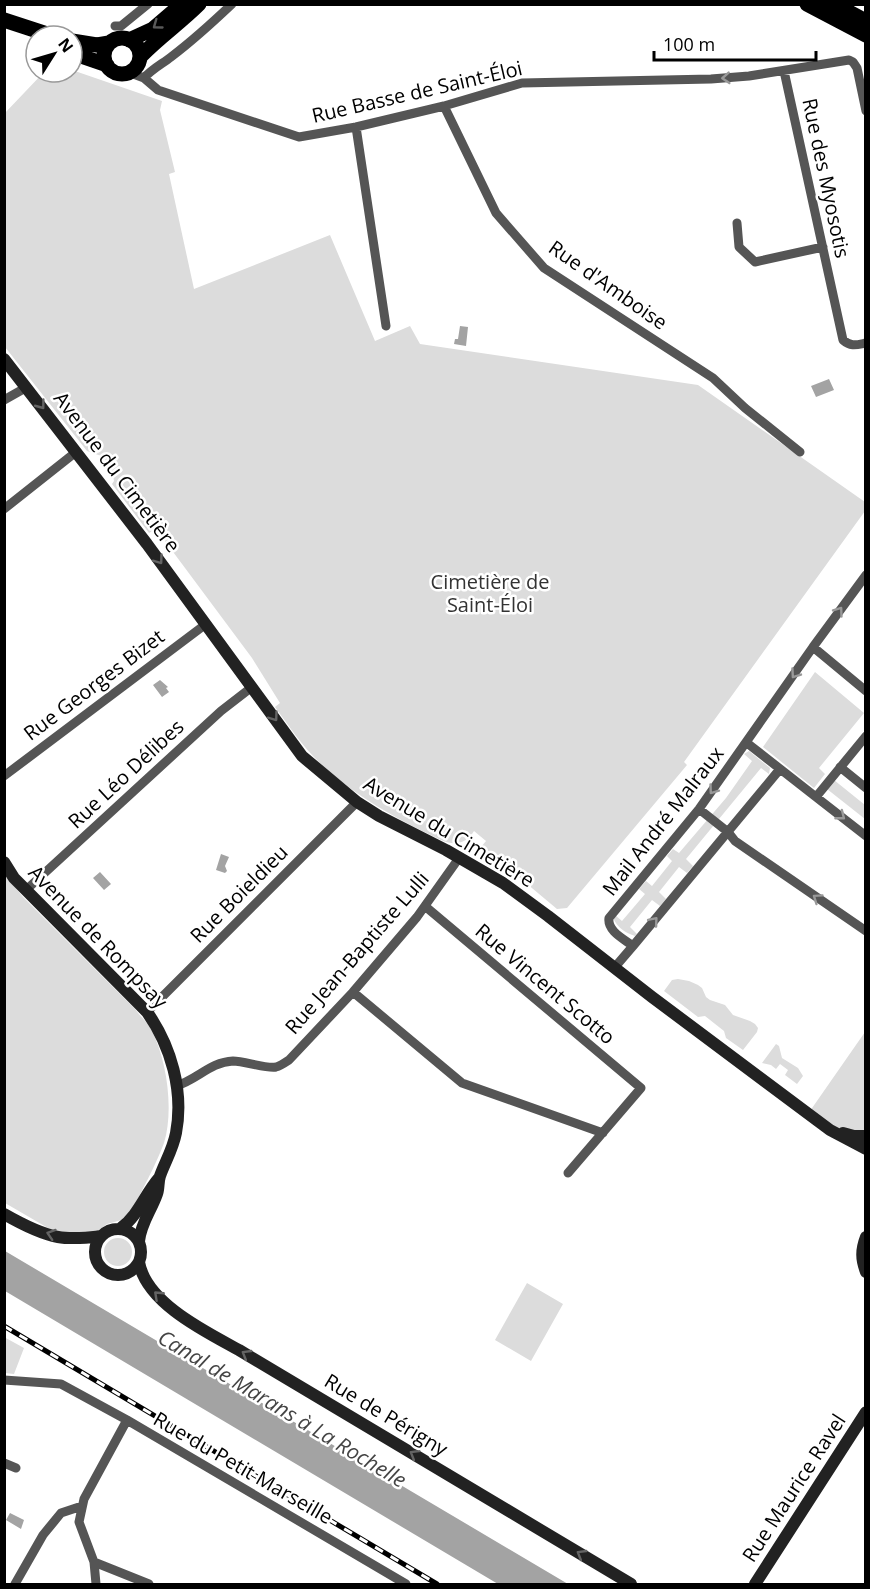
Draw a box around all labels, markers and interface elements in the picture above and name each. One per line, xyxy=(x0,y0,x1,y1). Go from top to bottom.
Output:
one-way arrow xyxy=(153,18,164,29)
north arrow xyxy=(24,24,84,84)
scale bar xyxy=(654,24,816,62)
text: 100 m xyxy=(663,32,715,56)
text: N xyxy=(53,33,79,57)
street label: Rue Basse de Saint-Éloi xyxy=(309,54,525,129)
one-way arrow xyxy=(722,71,731,84)
street label: Rue des Myosotis xyxy=(796,96,857,260)
street label: Rue d'Amboise xyxy=(544,234,673,335)
street label: Avenue du Cimetière xyxy=(48,386,187,558)
one-way arrow xyxy=(33,398,44,409)
one-way arrow xyxy=(152,553,163,564)
park label: Cimetière de Saint-Éloi xyxy=(431,568,549,618)
one-way arrow xyxy=(832,607,843,618)
street label: Rue Georges Bizet xyxy=(18,623,170,746)
one-way arrow xyxy=(791,667,802,678)
one-way arrow xyxy=(267,711,278,722)
street label: Rue Léo Délibes xyxy=(62,713,189,834)
street label: Mail André Malraux xyxy=(596,740,730,901)
street label: Avenue du Cimetière xyxy=(359,770,540,893)
one-way arrow xyxy=(709,783,720,794)
one-way arrow xyxy=(834,809,845,820)
street label: Rue Boieldieu xyxy=(184,839,293,948)
street label: Avenue de Rompsay xyxy=(23,859,174,1015)
street label: Rue Jean-Baptiste Lulli xyxy=(279,866,435,1040)
one-way arrow xyxy=(813,894,824,905)
street label: Rue Vincent Scotto xyxy=(470,917,621,1050)
one-way arrow xyxy=(647,917,658,928)
one-way arrow xyxy=(46,1229,57,1241)
one-way arrow xyxy=(154,1291,165,1302)
water label: Canal de Marans à La Rochelle xyxy=(153,1323,412,1494)
one-way arrow xyxy=(242,1350,252,1362)
street label: Rue de Périgny xyxy=(320,1367,454,1463)
street label: Rue du Petit Marseille xyxy=(149,1405,338,1530)
street label: Rue Maurice Ravel xyxy=(736,1409,852,1567)
one-way arrow xyxy=(410,1449,420,1461)
one-way arrow xyxy=(577,1550,587,1562)

